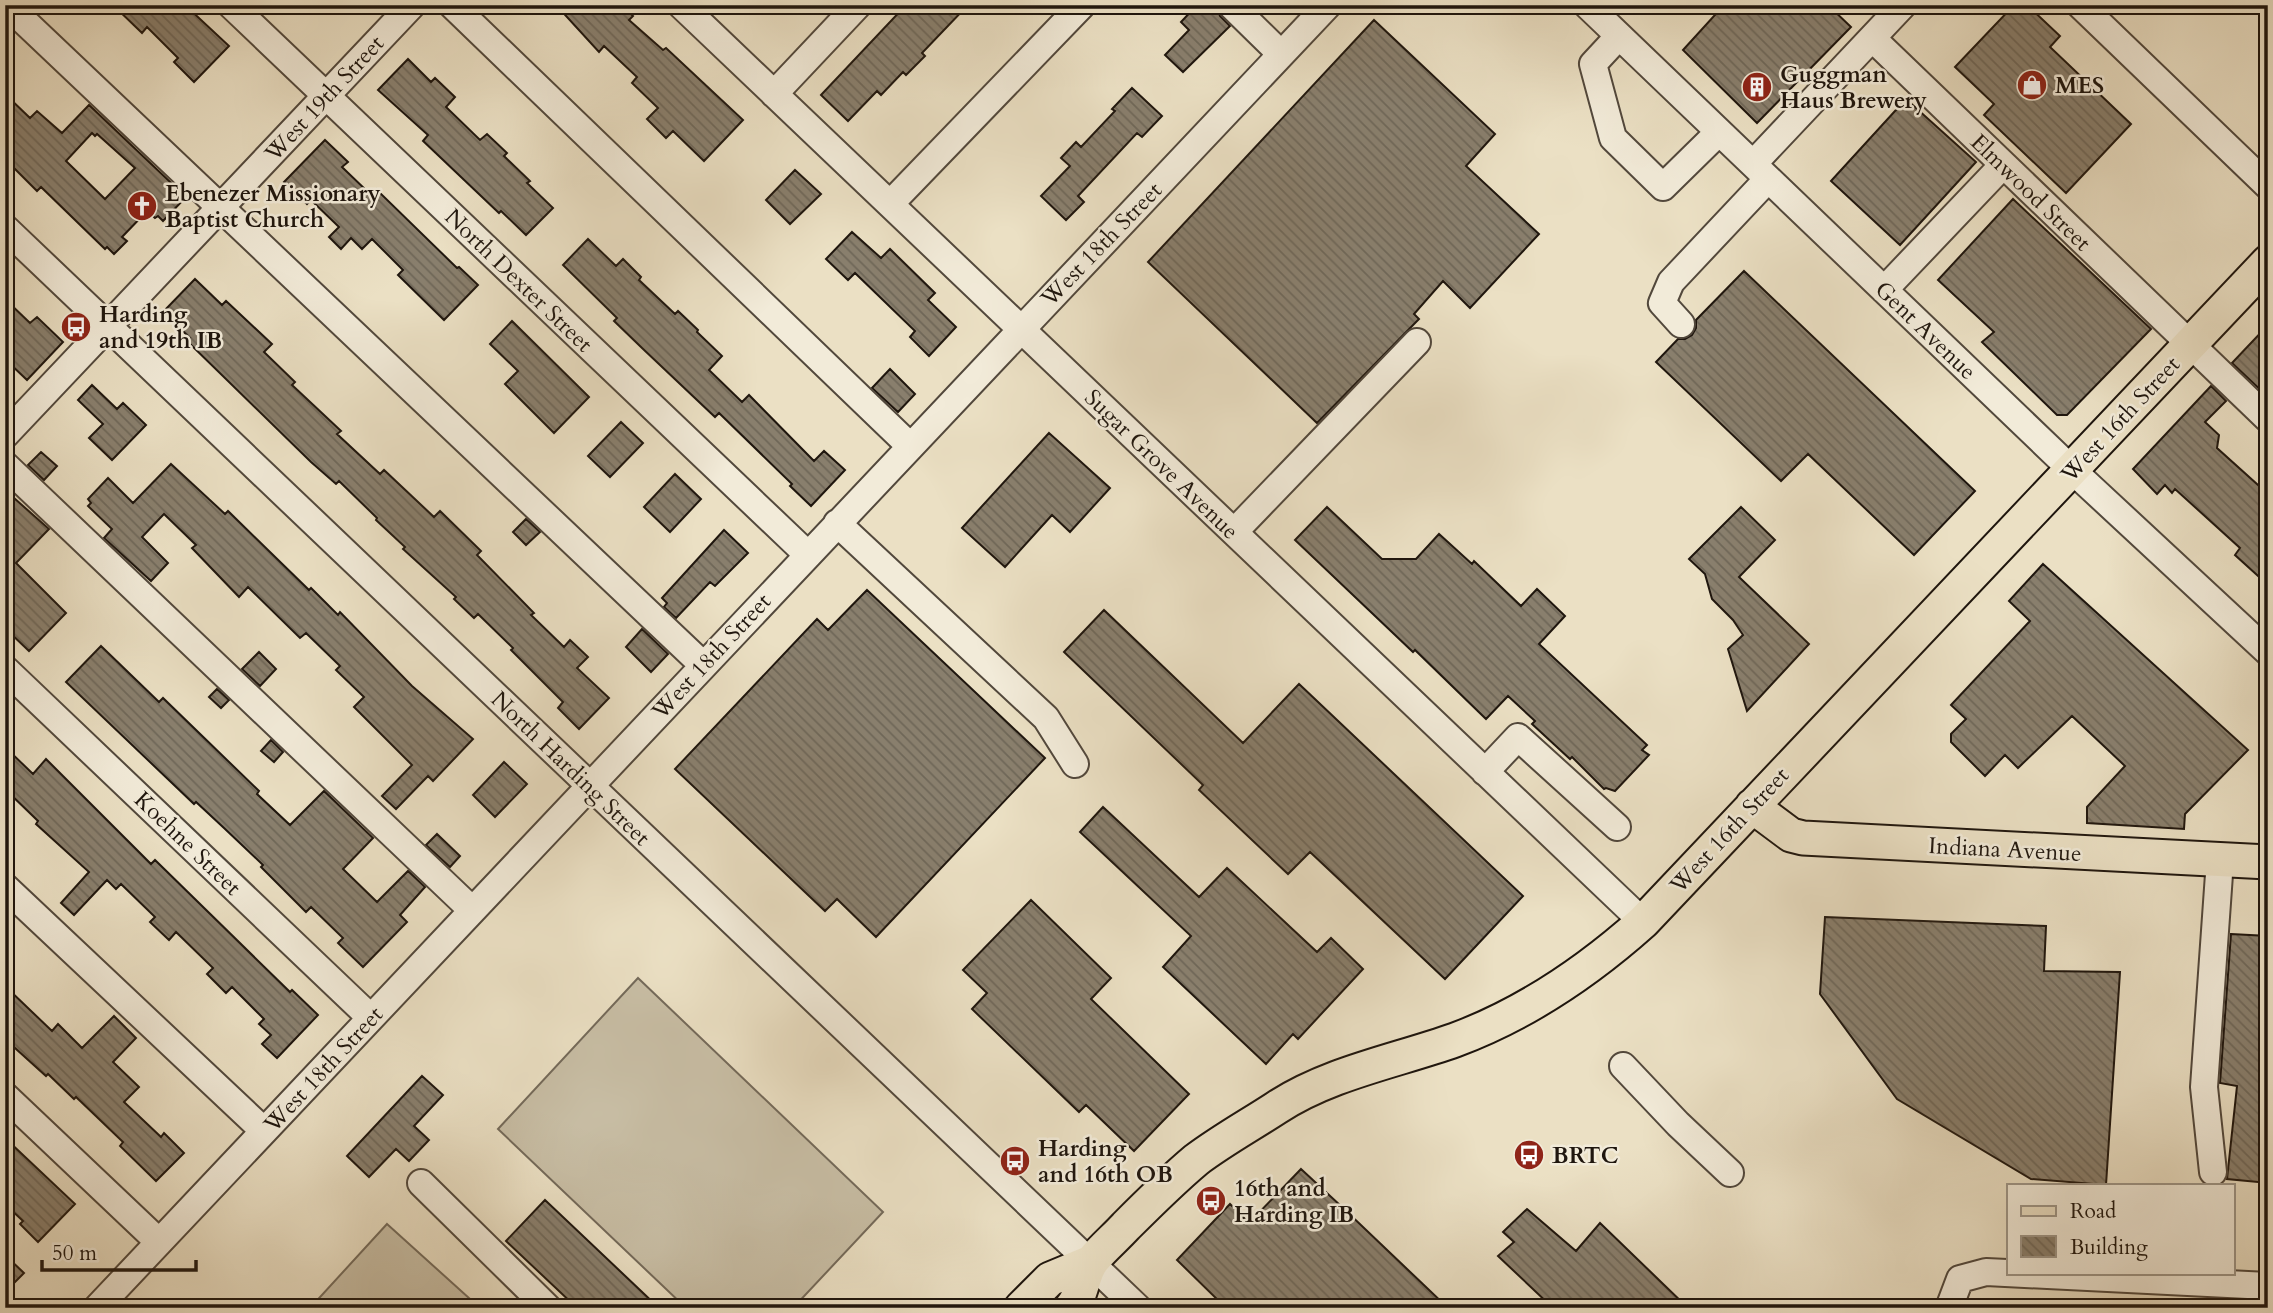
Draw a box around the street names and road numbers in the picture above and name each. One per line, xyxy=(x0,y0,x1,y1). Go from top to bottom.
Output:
street label: West 19th Street xyxy=(257,29,391,169)
street label: Elmwood Street xyxy=(1964,127,2098,258)
street label: West 18th Street xyxy=(1033,175,1169,314)
street label: North Dexter Street xyxy=(438,202,599,359)
street label: Gent Avenue xyxy=(1868,274,1983,387)
street label: West 16th Street xyxy=(2053,350,2187,490)
street label: Sugar Grove Avenue xyxy=(1078,383,1246,546)
street label: West 18th Street xyxy=(644,587,778,727)
street label: North Harding Street xyxy=(484,684,657,853)
street label: West 16th Street xyxy=(1662,761,1796,901)
street label: Koehne Street xyxy=(127,784,248,902)
street label: Indiana Avenue xyxy=(1928,830,2082,869)
street label: West 18th Street xyxy=(256,1000,390,1140)

